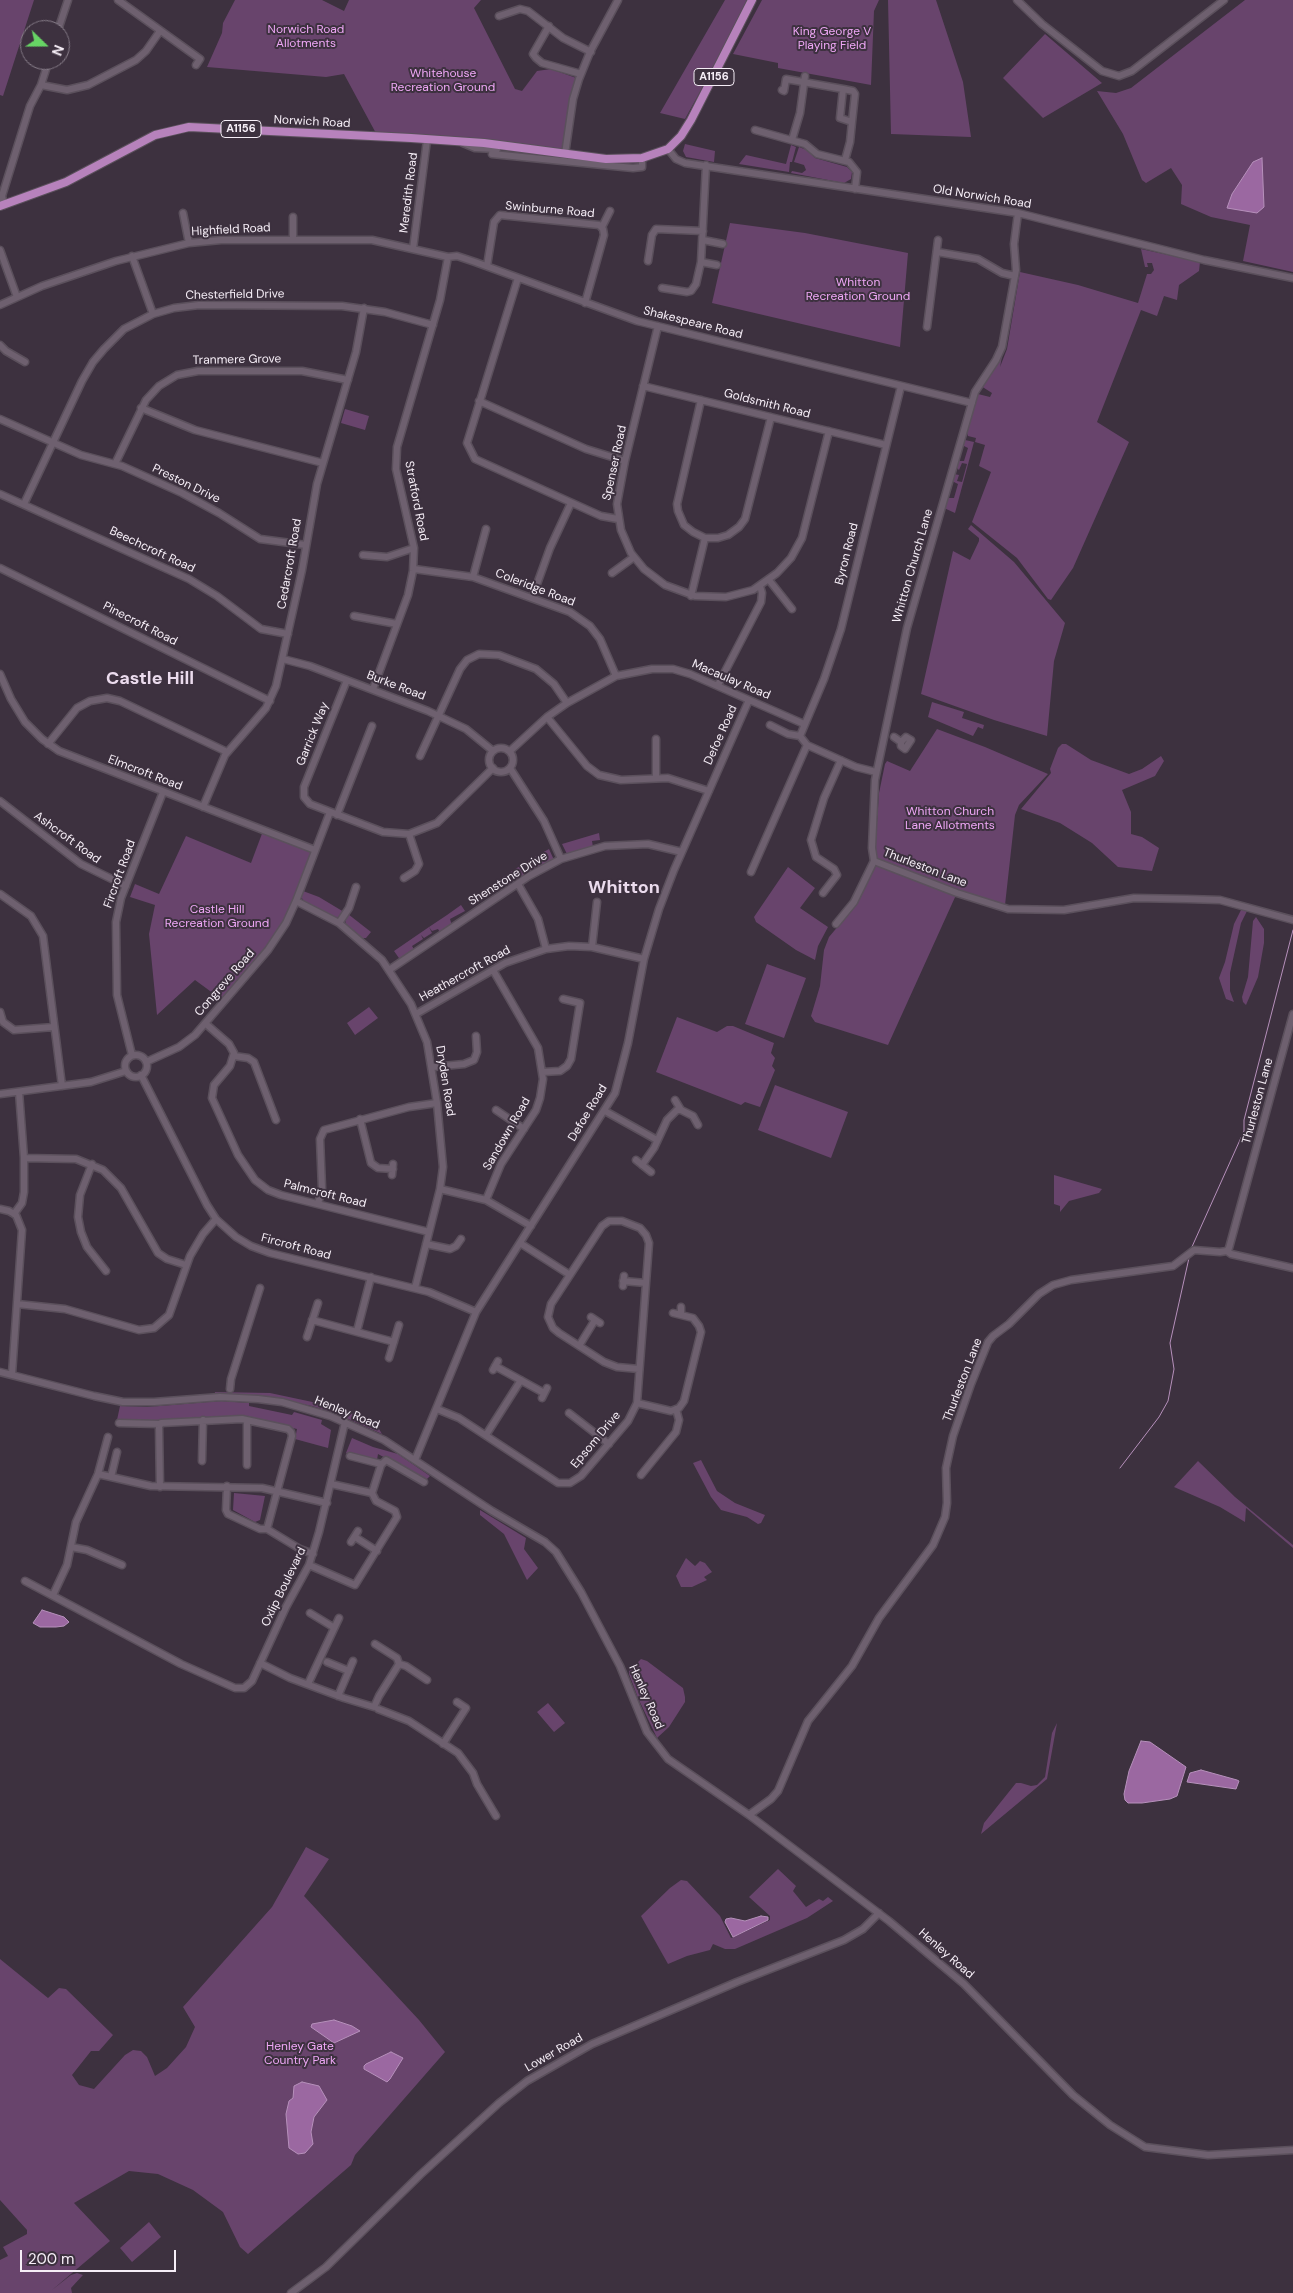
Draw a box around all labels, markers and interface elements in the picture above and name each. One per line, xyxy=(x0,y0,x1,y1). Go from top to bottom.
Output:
north arrow xyxy=(20,20,70,70)
park label: Norwich Road Allotments xyxy=(268,23,344,51)
park label: King George V Playing Field xyxy=(793,25,871,53)
text: N xyxy=(48,42,68,58)
park label: Whitehouse Recreation Ground xyxy=(391,67,495,95)
road number: A1156 xyxy=(694,68,734,86)
street label: Norwich Road xyxy=(273,113,351,131)
road number: A1156 xyxy=(221,120,261,138)
street label: Meredith Road xyxy=(397,152,421,234)
street label: Old Norwich Road xyxy=(932,182,1032,212)
street label: Swinburne Road xyxy=(505,199,595,221)
street label: Highfield Road xyxy=(191,221,271,239)
park label: Whitton Recreation Ground xyxy=(806,276,910,304)
street label: Chesterfield Drive xyxy=(185,287,285,303)
street label: Shakespeare Road xyxy=(642,304,744,342)
street label: Tranmere Grove xyxy=(193,352,281,368)
street label: Goldsmith Road xyxy=(722,386,812,422)
street label: Spenser Road xyxy=(600,424,630,502)
street label: Stratford Road xyxy=(401,460,431,542)
street label: Preston Drive xyxy=(150,461,222,507)
street label: Whitton Church Lane xyxy=(890,507,936,625)
street label: Cedarcroft Road xyxy=(275,518,305,610)
street label: Byron Road xyxy=(832,522,862,586)
street label: Beechcroft Road xyxy=(107,524,197,576)
street label: Coleridge Road xyxy=(493,566,577,610)
street label: Pinecroft Road xyxy=(100,599,180,649)
street label: Macaulay Road xyxy=(690,657,772,703)
district label: Castle Hill xyxy=(106,668,194,690)
street label: Burke Road xyxy=(364,668,428,704)
street label: Garrick Way xyxy=(294,700,332,768)
street label: Defoe Road xyxy=(701,703,741,767)
street label: Elmcroft Road xyxy=(106,752,184,794)
park label: Whitton Church Lane Allotments xyxy=(905,805,995,833)
street label: Ashcroft Road xyxy=(31,809,103,867)
street label: Fircroft Road xyxy=(101,838,139,910)
street label: Thurleston Lane xyxy=(881,845,969,891)
street label: Shenstone Drive xyxy=(466,849,550,909)
district label: Whitton xyxy=(588,877,660,899)
park label: Castle Hill Recreation Ground xyxy=(165,903,269,931)
street label: Heathercroft Road xyxy=(417,943,513,1005)
street label: Congreve Road xyxy=(192,947,258,1019)
street label: Dryden Road xyxy=(432,1045,458,1117)
street label: Thurleston Lane xyxy=(1240,1056,1276,1146)
street label: Defoe Road xyxy=(565,1082,611,1144)
street label: Sandown Road xyxy=(480,1095,534,1173)
street label: Palmcroft Road xyxy=(282,1177,368,1211)
street label: Fircroft Road xyxy=(260,1231,332,1263)
street label: Thurleston Lane xyxy=(940,1336,986,1424)
street label: Henley Road xyxy=(312,1393,382,1433)
street label: Epsom Drive xyxy=(568,1409,624,1471)
street label: Oxlip Boulevard xyxy=(259,1545,309,1629)
street label: Henley Road xyxy=(625,1663,667,1731)
street label: Henley Road xyxy=(915,1926,977,1982)
street label: Lower Road xyxy=(523,2031,585,2075)
park label: Henley Gate Country Park xyxy=(264,2040,336,2068)
scale bar xyxy=(22,2240,179,2272)
text: 200 m xyxy=(28,2249,74,2269)

